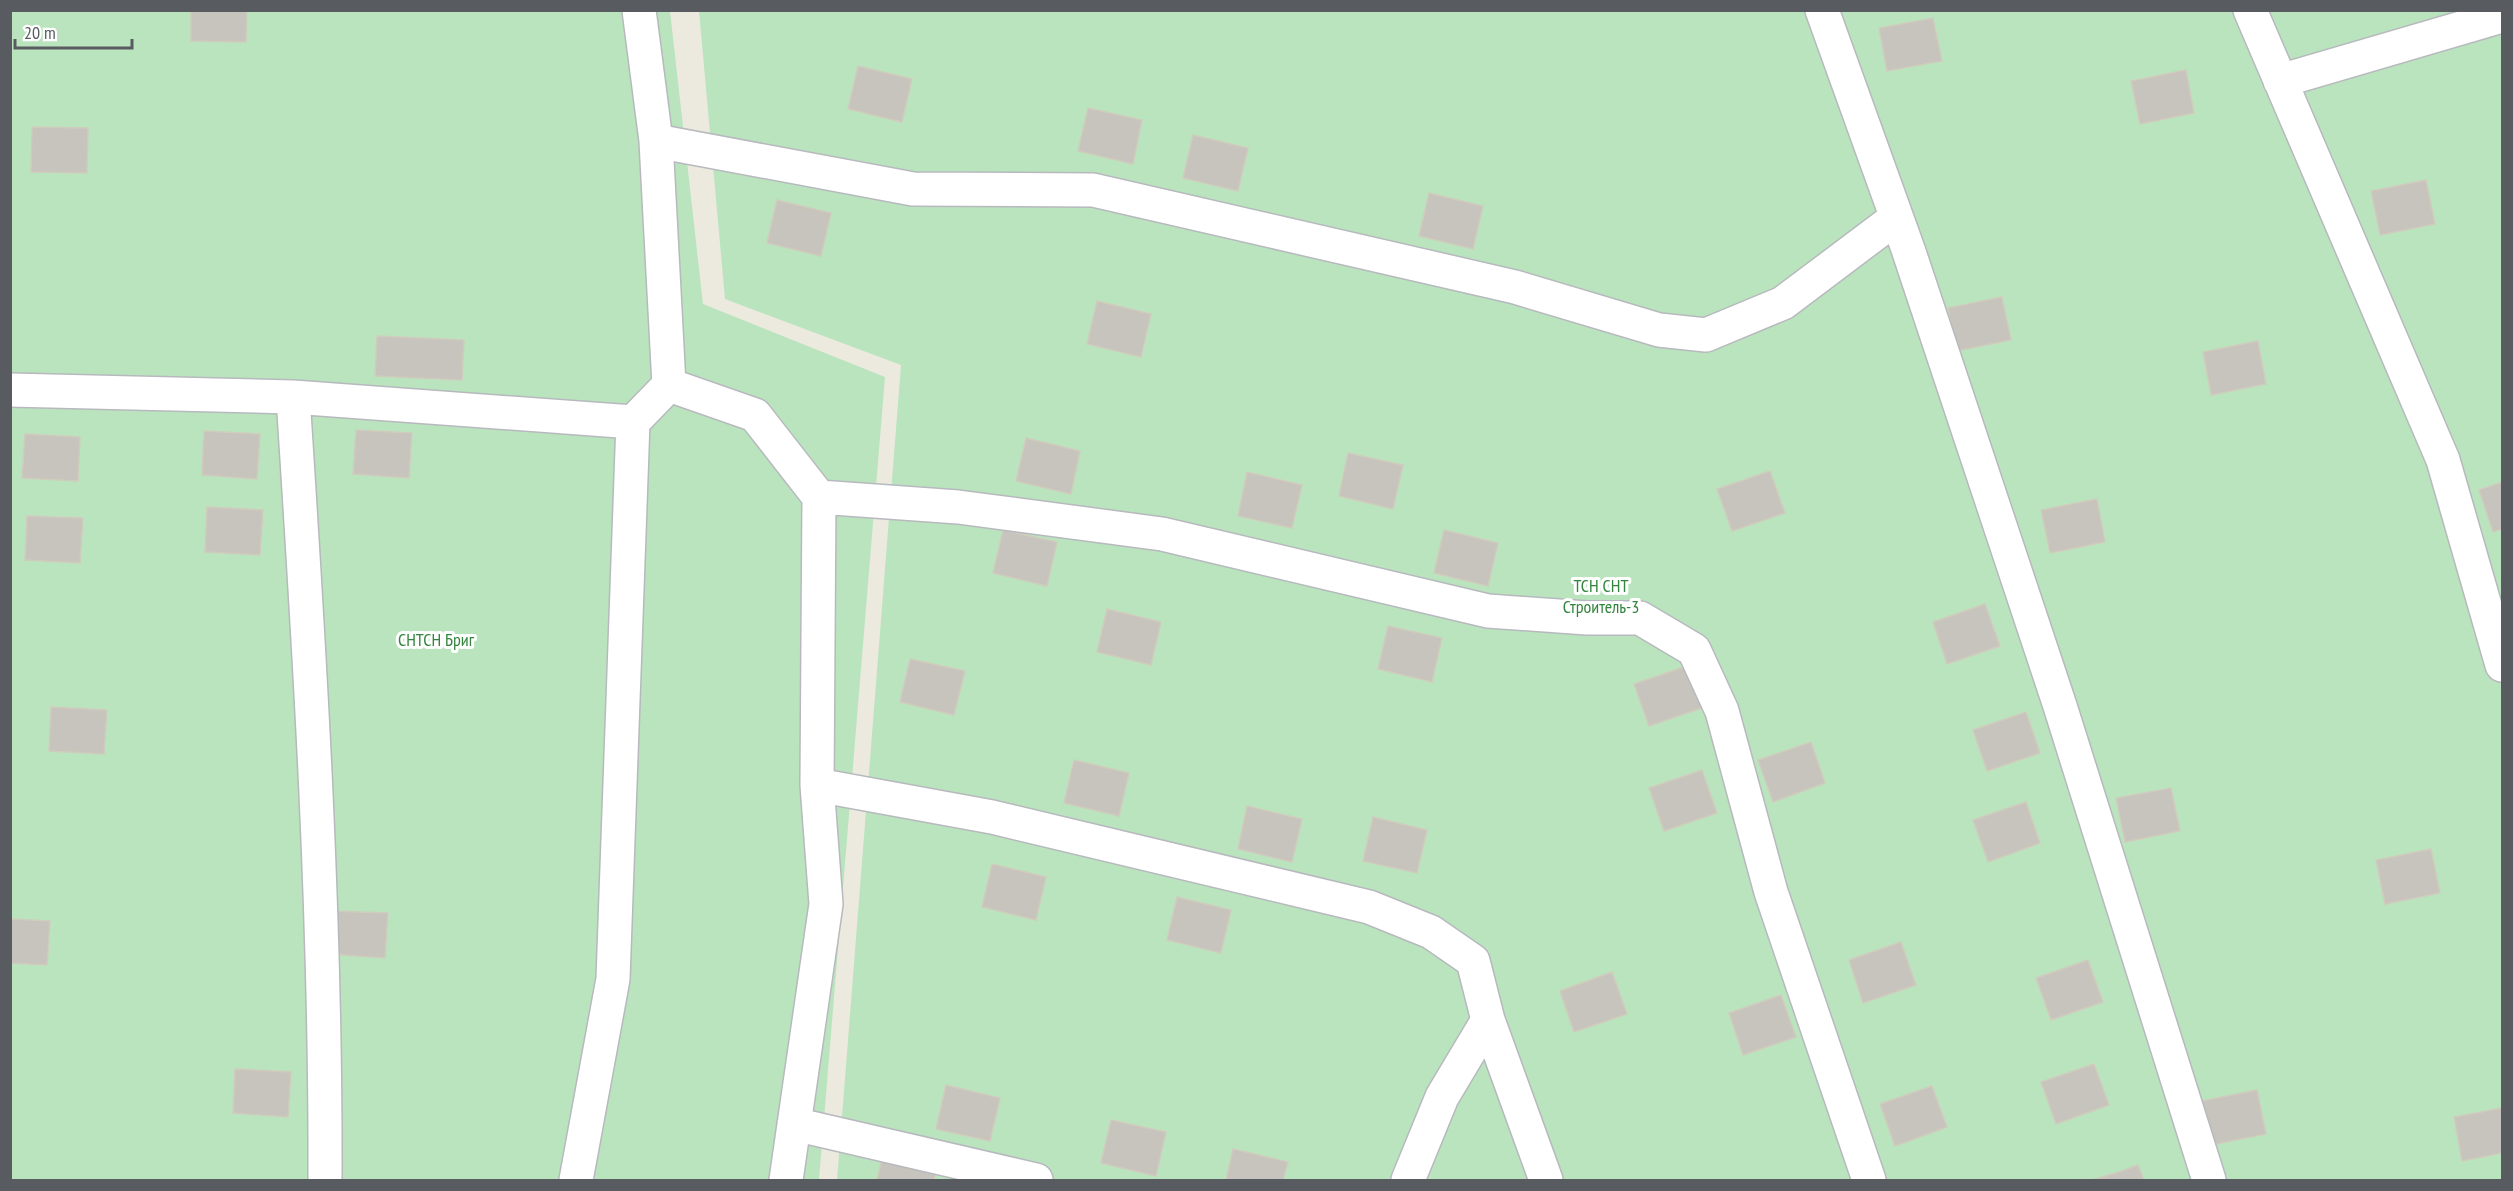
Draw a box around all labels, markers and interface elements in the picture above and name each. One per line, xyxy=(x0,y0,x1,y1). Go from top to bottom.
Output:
scale bar xyxy=(15,12,132,50)
text: 20 m xyxy=(24,21,56,44)
park label: ТСН СНТ Строитель-3 xyxy=(1563,574,1639,618)
park label: СНТСН Бриг xyxy=(398,628,475,651)

